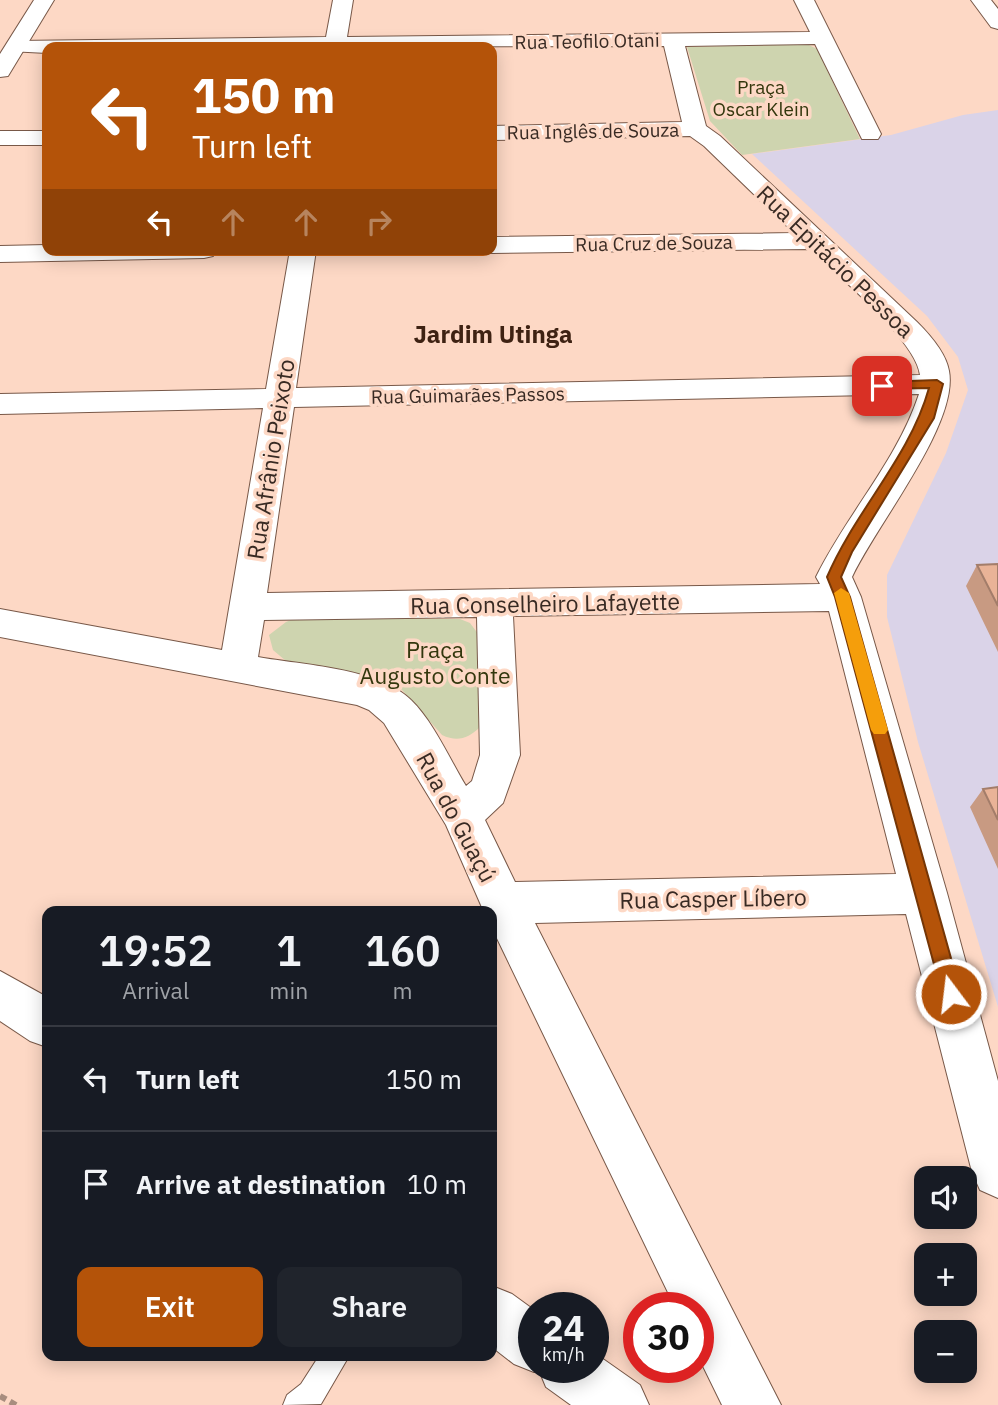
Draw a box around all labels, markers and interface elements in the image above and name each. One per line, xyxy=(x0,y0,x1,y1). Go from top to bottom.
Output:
street label: Rua Teofilo Otani xyxy=(514,28,660,54)
text: 150 m xyxy=(192,63,336,126)
icon: left xyxy=(77,70,168,161)
park label: Praça Oscar Klein xyxy=(712,75,810,121)
street label: Rua Inglês de Souza xyxy=(506,117,680,145)
text: Turn left xyxy=(192,125,312,167)
street label: Rua Epitácio Pessoa xyxy=(751,178,921,344)
icon: left xyxy=(141,203,179,241)
icon: ahead xyxy=(214,203,252,241)
icon: ahead xyxy=(287,203,325,241)
icon: right xyxy=(360,203,398,241)
street label: Rua Cruz de Souza xyxy=(575,230,733,256)
district label: Jardim Utinga xyxy=(413,318,573,350)
pin xyxy=(852,356,912,416)
street label: Rua Afrânio Peixoto xyxy=(239,357,301,561)
icon: arrive xyxy=(863,367,901,405)
street label: Rua Guimarães Passos xyxy=(371,381,565,409)
street label: Rua Conselheiro Lafayette xyxy=(410,586,680,620)
park label: Praça Augusto Conte xyxy=(359,634,511,690)
street label: Rua do Guaçú xyxy=(410,747,504,887)
street label: Rua Casper Líbero xyxy=(619,881,807,915)
text: 19:52 xyxy=(99,923,213,978)
text: 1 xyxy=(276,923,301,978)
text: 160 xyxy=(365,923,440,978)
position arrow xyxy=(914,957,988,1031)
text: Arrival xyxy=(122,975,189,1005)
text: min xyxy=(269,975,308,1005)
text: m xyxy=(393,975,413,1005)
icon: left xyxy=(77,1060,115,1098)
text: Turn left xyxy=(136,1062,239,1096)
text: 150 m xyxy=(386,1062,462,1096)
icon: arrive xyxy=(77,1165,115,1203)
map controls xyxy=(914,1166,977,1383)
button: sound xyxy=(914,1166,977,1229)
text: Arrive at destination xyxy=(136,1167,386,1201)
text: 10 m xyxy=(407,1167,467,1201)
button: + xyxy=(914,1243,977,1306)
button: Exit xyxy=(77,1267,263,1347)
button: Share xyxy=(277,1267,462,1347)
speed limit sign: 30 xyxy=(623,1292,714,1383)
text: 24 xyxy=(542,1305,585,1351)
button: − xyxy=(914,1320,977,1383)
text: km/h xyxy=(542,1343,585,1366)

